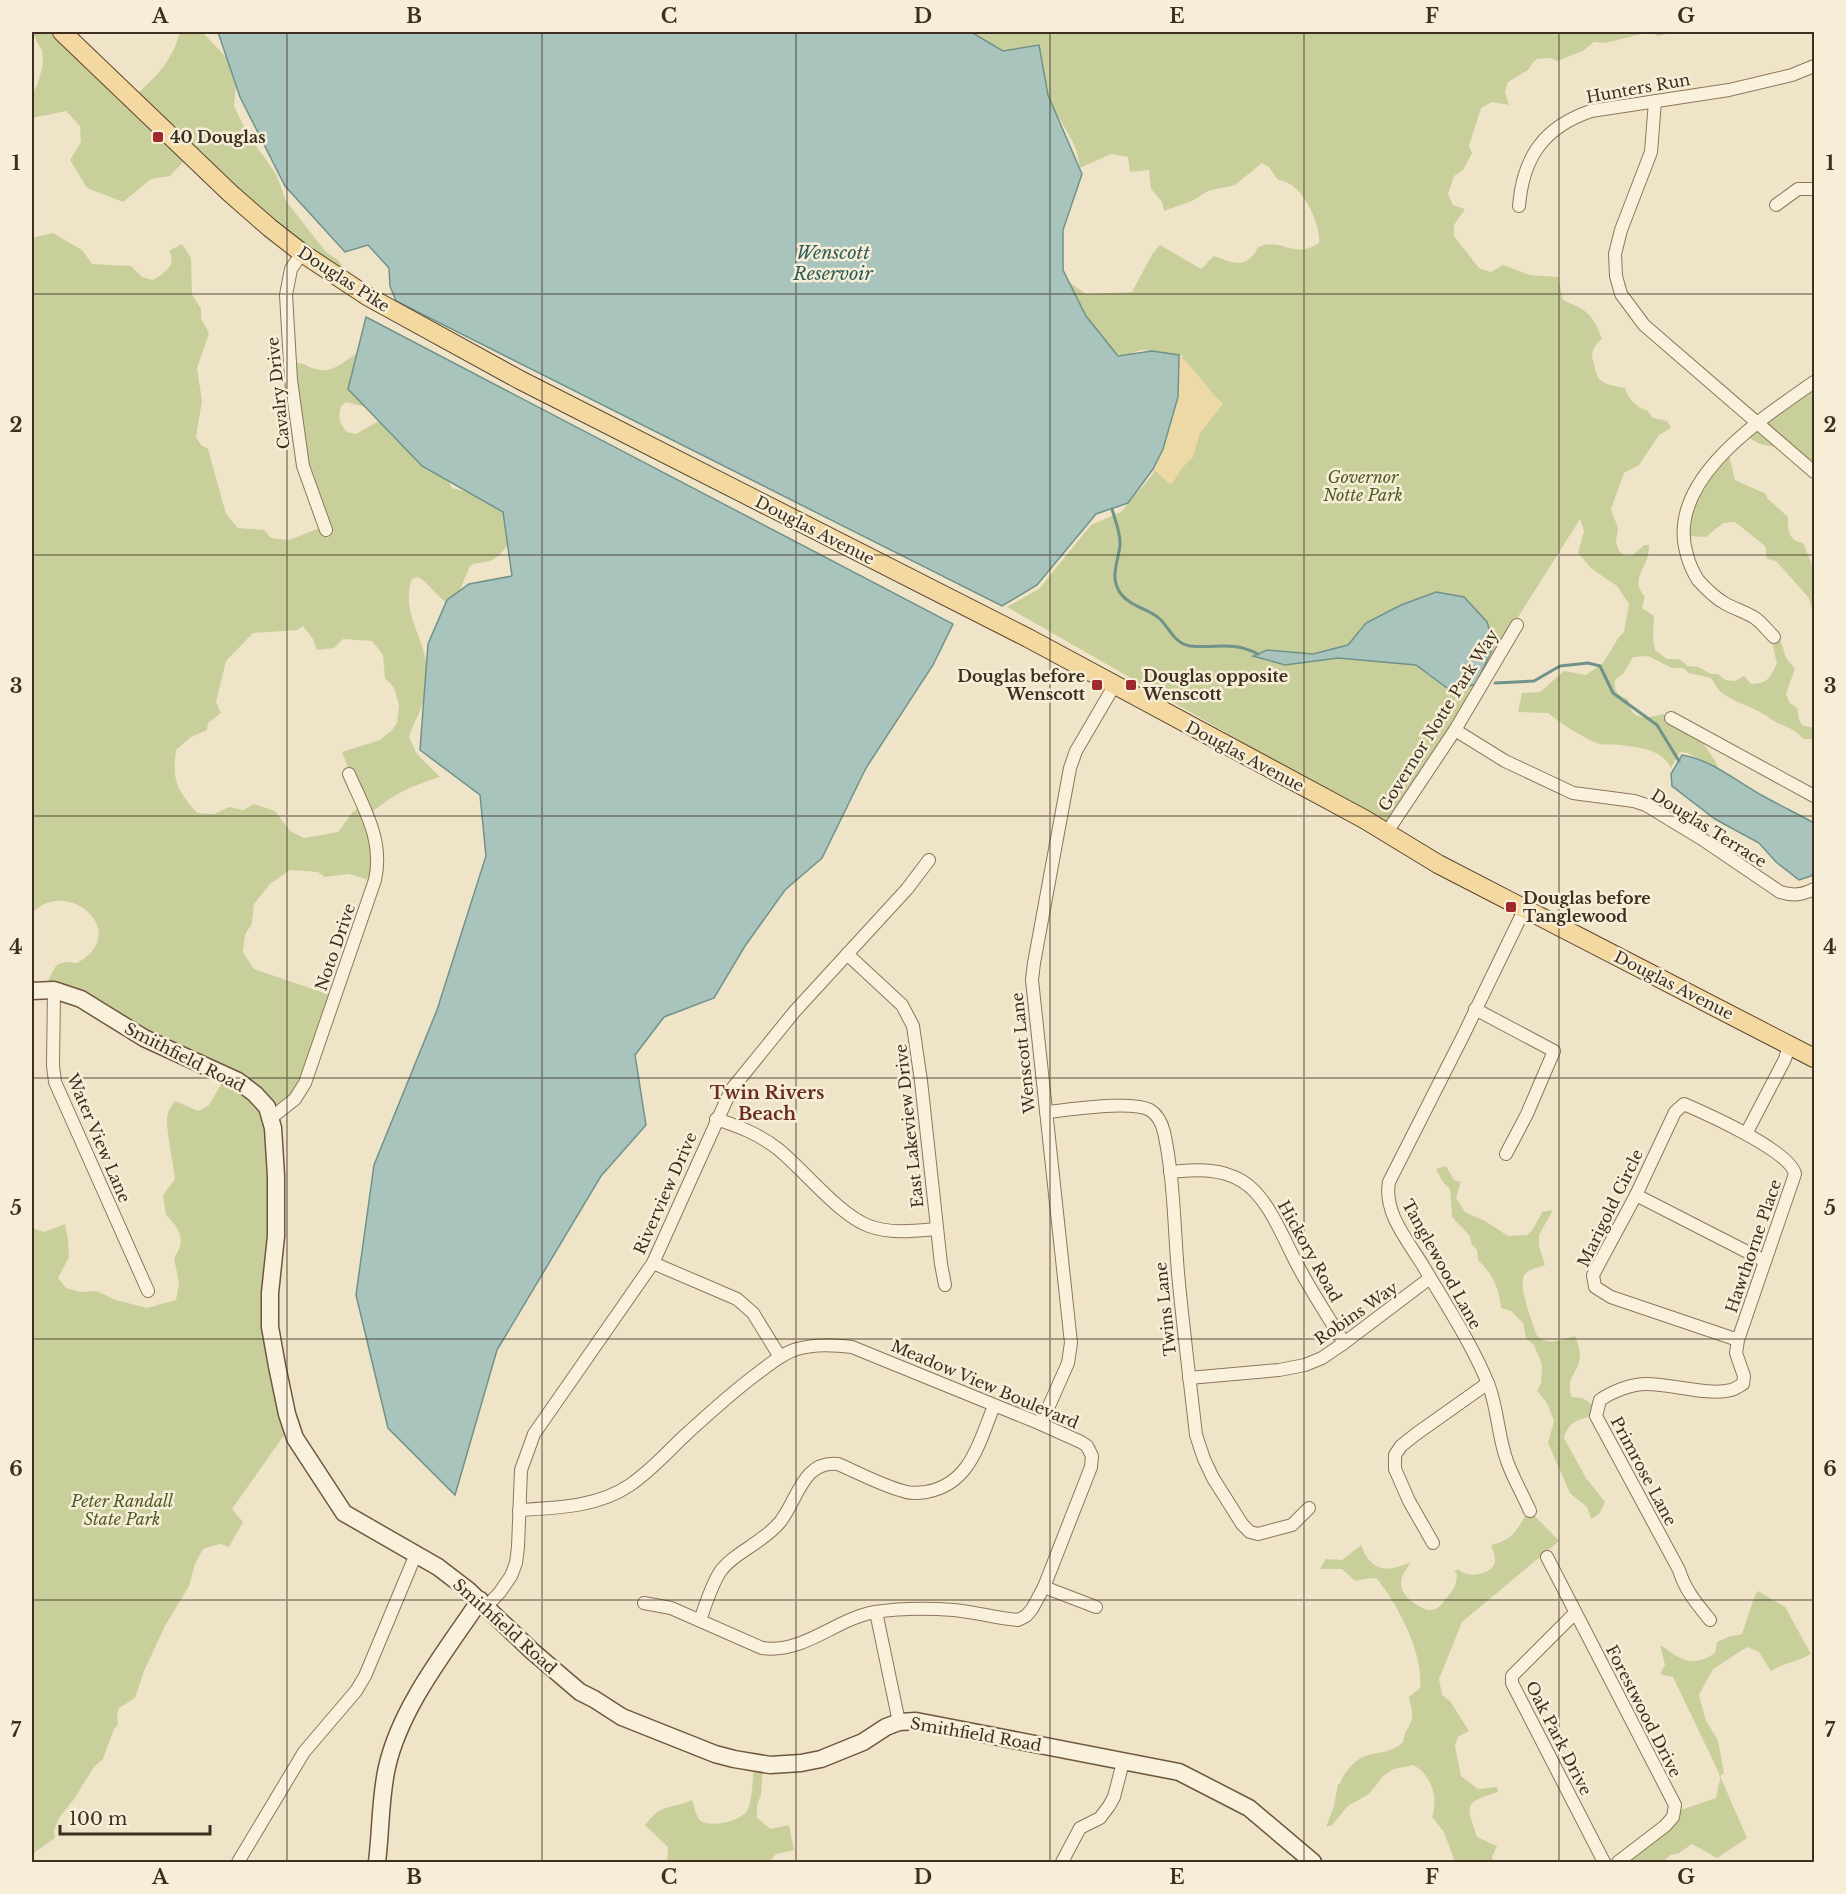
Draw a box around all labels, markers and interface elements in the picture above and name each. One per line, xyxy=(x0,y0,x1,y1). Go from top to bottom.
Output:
text: A xyxy=(151,4,169,28)
text: B xyxy=(406,4,422,28)
text: C xyxy=(661,4,677,28)
text: D xyxy=(914,4,932,28)
text: E xyxy=(1169,4,1185,28)
text: F xyxy=(1425,4,1439,28)
text: G xyxy=(1677,4,1695,28)
street label: Hunters Run xyxy=(1584,69,1692,107)
place label: 40 Douglas xyxy=(170,127,266,147)
marker: 40 Douglas xyxy=(151,130,165,144)
text: 1 xyxy=(12,151,21,175)
text: 1 xyxy=(1826,151,1835,175)
street label: Douglas Pike xyxy=(294,242,394,316)
water label: Wenscott Reservoir xyxy=(792,242,873,285)
street label: Cavalry Drive xyxy=(262,336,294,450)
text: 2 xyxy=(9,413,23,437)
text: 2 xyxy=(1823,413,1837,437)
park label: Governor Notte Park xyxy=(1322,467,1403,505)
street label: Douglas Avenue xyxy=(752,491,878,569)
street label: Governor Notte Park Way xyxy=(1374,625,1503,815)
place label: Douglas before Wenscott xyxy=(957,666,1086,704)
place label: Douglas opposite Wenscott xyxy=(1142,666,1288,704)
text: 3 xyxy=(10,674,22,698)
text: 3 xyxy=(1824,674,1836,698)
marker: Douglas before Wenscott xyxy=(1090,678,1104,692)
marker: Douglas opposite Wenscott xyxy=(1124,678,1138,692)
street label: Douglas Avenue xyxy=(1182,716,1308,796)
street label: Douglas Terrace xyxy=(1648,784,1770,872)
place label: Douglas before Tanglewood xyxy=(1523,888,1651,926)
marker: Douglas before Tanglewood xyxy=(1504,900,1518,914)
street label: Noto Drive xyxy=(311,901,359,993)
text: 4 xyxy=(9,935,23,959)
text: 4 xyxy=(1823,935,1837,959)
street label: Douglas Avenue xyxy=(1611,946,1737,1024)
street label: Wenscott Lane xyxy=(1007,992,1039,1115)
street label: Smithfield Road xyxy=(121,1018,249,1096)
street label: East Lakeview Drive xyxy=(890,1043,928,1209)
street label: Water View Lane xyxy=(62,1070,135,1205)
district label: Twin Rivers Beach xyxy=(710,1082,824,1125)
street label: Riverview Drive xyxy=(629,1129,701,1257)
street label: Marigold Circle xyxy=(1573,1146,1647,1270)
street label: Hawthorne Place xyxy=(1721,1177,1785,1315)
text: 5 xyxy=(10,1196,22,1220)
street label: Tanglewood Lane xyxy=(1398,1196,1486,1332)
text: 5 xyxy=(1824,1196,1836,1220)
street label: Hickory Road xyxy=(1274,1197,1346,1305)
street label: Twins Lane xyxy=(1150,1261,1180,1357)
street label: Robins Way xyxy=(1310,1276,1402,1349)
street label: Meadow View Boulevard xyxy=(888,1335,1082,1433)
street label: Primrose Lane xyxy=(1607,1413,1681,1529)
text: 6 xyxy=(9,1457,23,1481)
text: 6 xyxy=(1823,1457,1837,1481)
park label: Peter Randall State Park xyxy=(70,1491,174,1529)
street label: Smithfield Road xyxy=(449,1574,561,1678)
street label: Forestwood Drive xyxy=(1602,1641,1686,1781)
street label: Oak Park Drive xyxy=(1522,1678,1596,1798)
street label: Smithfield Road xyxy=(909,1713,1043,1755)
text: 7 xyxy=(11,1718,22,1742)
text: 7 xyxy=(1825,1718,1836,1742)
scale bar xyxy=(60,1798,210,1836)
text: 100 m xyxy=(69,1808,127,1830)
text: A xyxy=(151,1865,169,1889)
text: B xyxy=(406,1865,422,1889)
text: C xyxy=(661,1865,677,1889)
text: D xyxy=(914,1865,932,1889)
text: E xyxy=(1169,1865,1185,1889)
text: F xyxy=(1425,1865,1439,1889)
text: G xyxy=(1677,1865,1695,1889)

